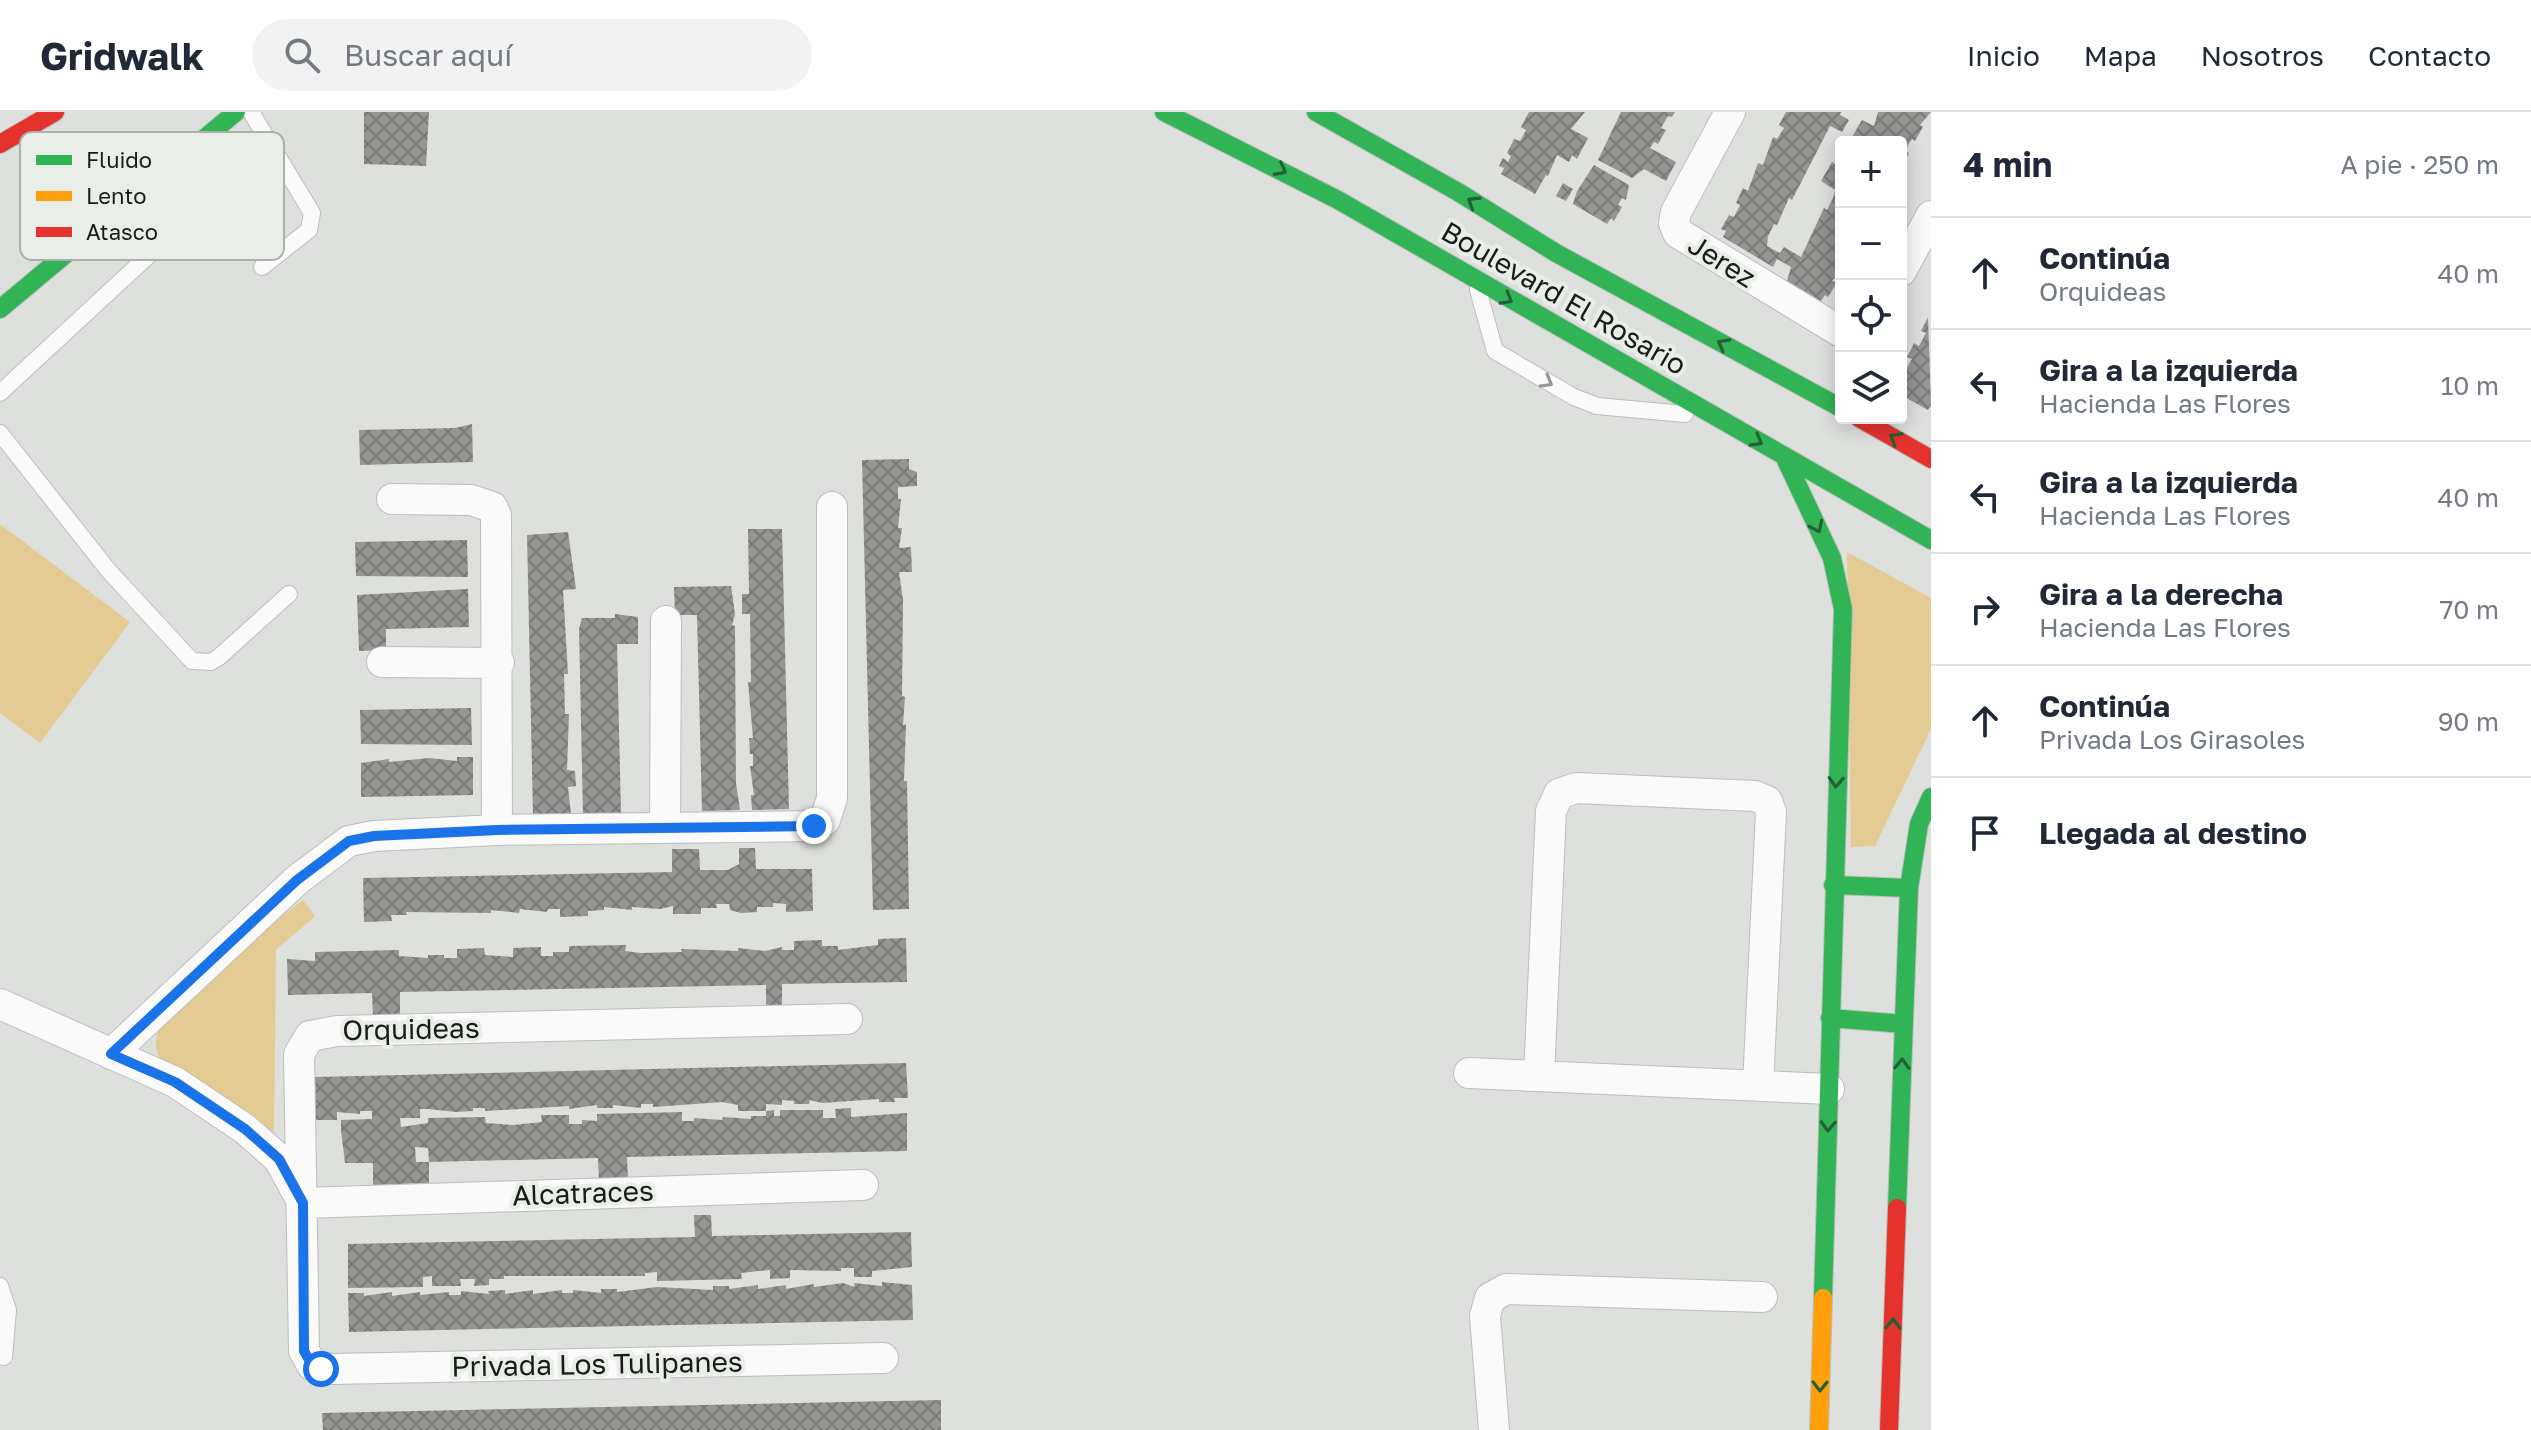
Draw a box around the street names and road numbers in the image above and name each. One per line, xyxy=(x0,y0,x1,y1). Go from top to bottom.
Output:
street label: Boulevard El Rosario xyxy=(1436,214,1692,381)
street label: Jerez xyxy=(1683,227,1762,294)
street label: Orquideas xyxy=(342,1011,480,1046)
street label: Alcatraces xyxy=(512,1174,654,1211)
street label: Privada Los Tulipanes xyxy=(451,1344,743,1383)

